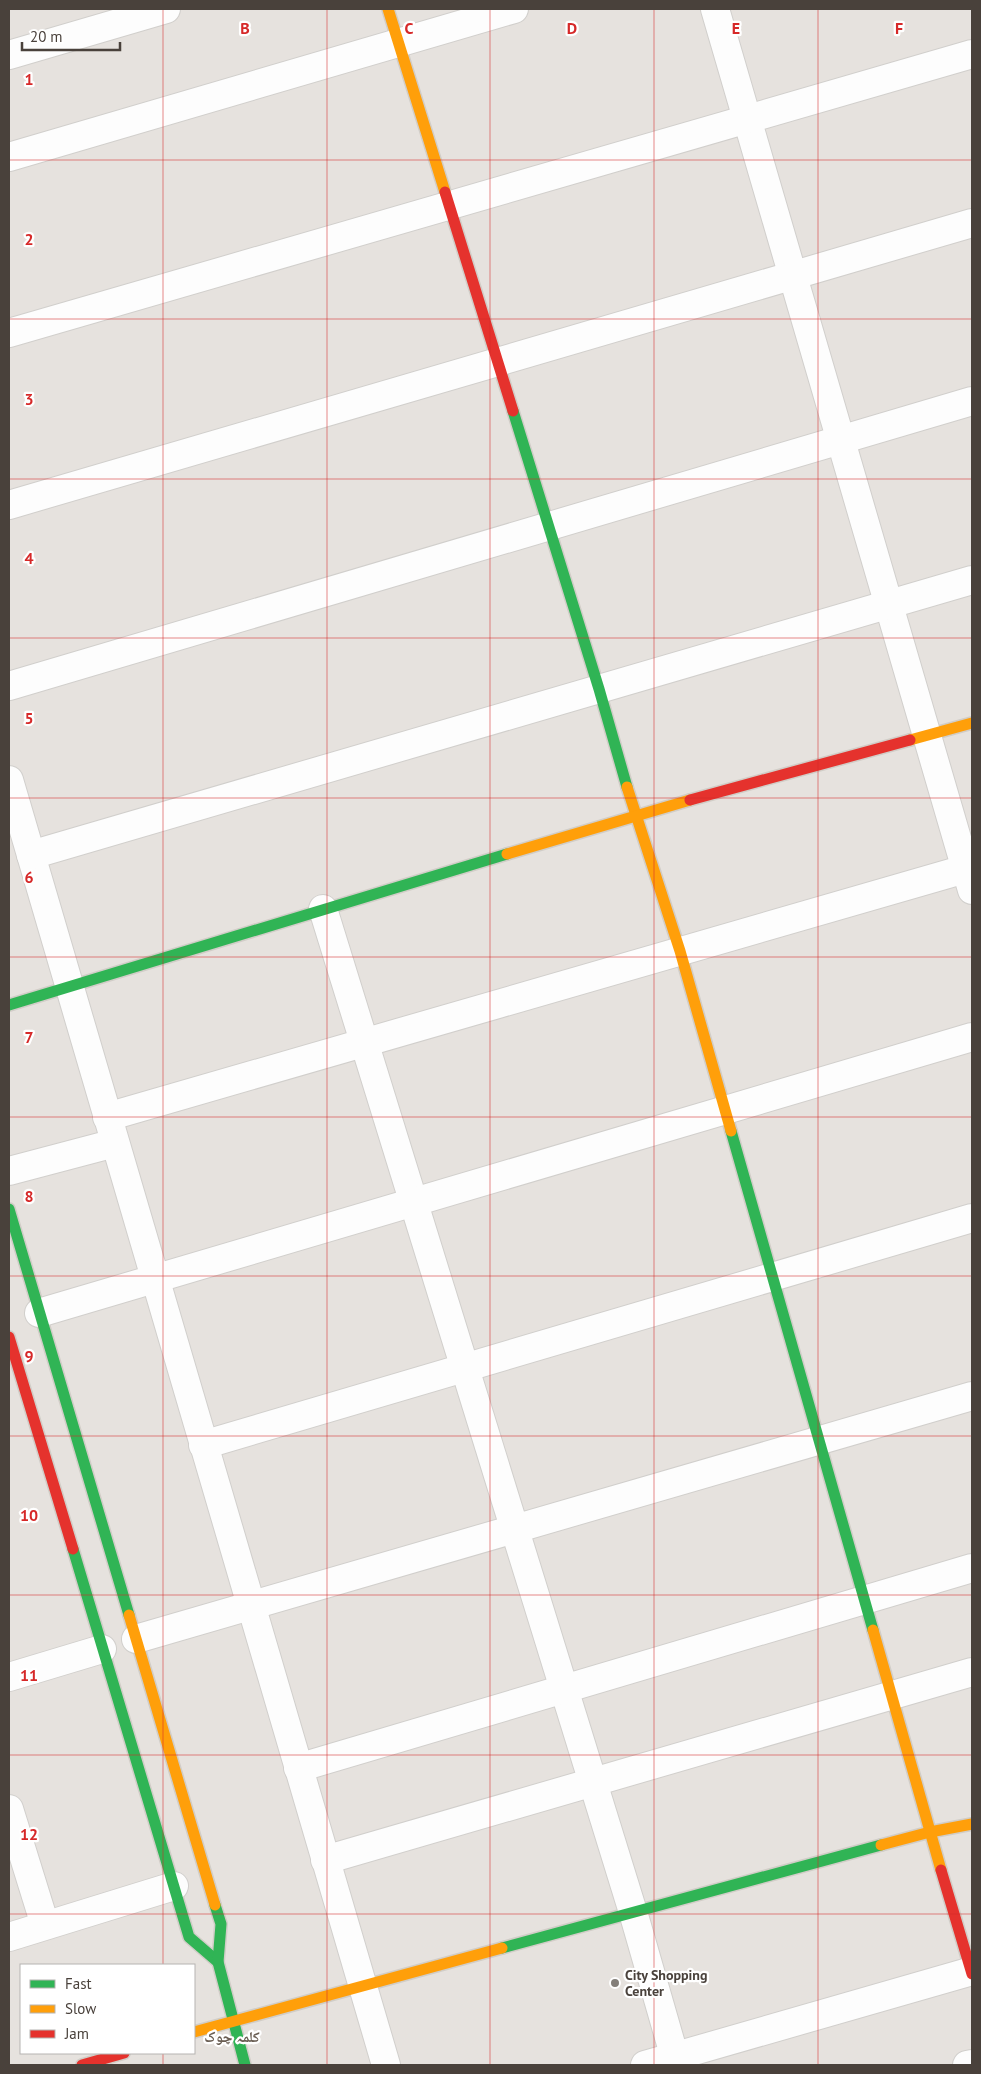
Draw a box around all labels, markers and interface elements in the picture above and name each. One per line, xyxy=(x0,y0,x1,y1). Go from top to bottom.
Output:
text: B xyxy=(240,18,250,38)
text: C xyxy=(405,18,414,38)
text: D xyxy=(567,18,577,38)
text: E xyxy=(732,18,740,38)
text: F xyxy=(895,18,903,38)
scale bar xyxy=(22,20,120,52)
text: 20 m xyxy=(30,27,63,46)
text: 1 xyxy=(24,69,34,89)
text: 2 xyxy=(24,229,34,249)
text: 3 xyxy=(24,389,34,409)
text: 4 xyxy=(24,548,34,568)
text: 5 xyxy=(24,708,34,728)
text: 6 xyxy=(24,867,34,887)
text: 7 xyxy=(24,1027,34,1047)
text: 8 xyxy=(24,1186,34,1206)
text: 9 xyxy=(24,1346,34,1366)
text: 10 xyxy=(20,1505,38,1525)
text: 11 xyxy=(20,1665,38,1685)
text: 12 xyxy=(20,1824,38,1844)
legend xyxy=(20,1964,195,2054)
place label: City Shopping Center xyxy=(625,1966,707,2000)
text: Fast xyxy=(65,1974,92,1993)
marker: City Shopping Center xyxy=(609,1977,621,1989)
text: Slow xyxy=(65,1999,96,2018)
text: Jam xyxy=(64,2024,89,2043)
district label: کلمہ چوک xyxy=(204,2027,260,2046)

